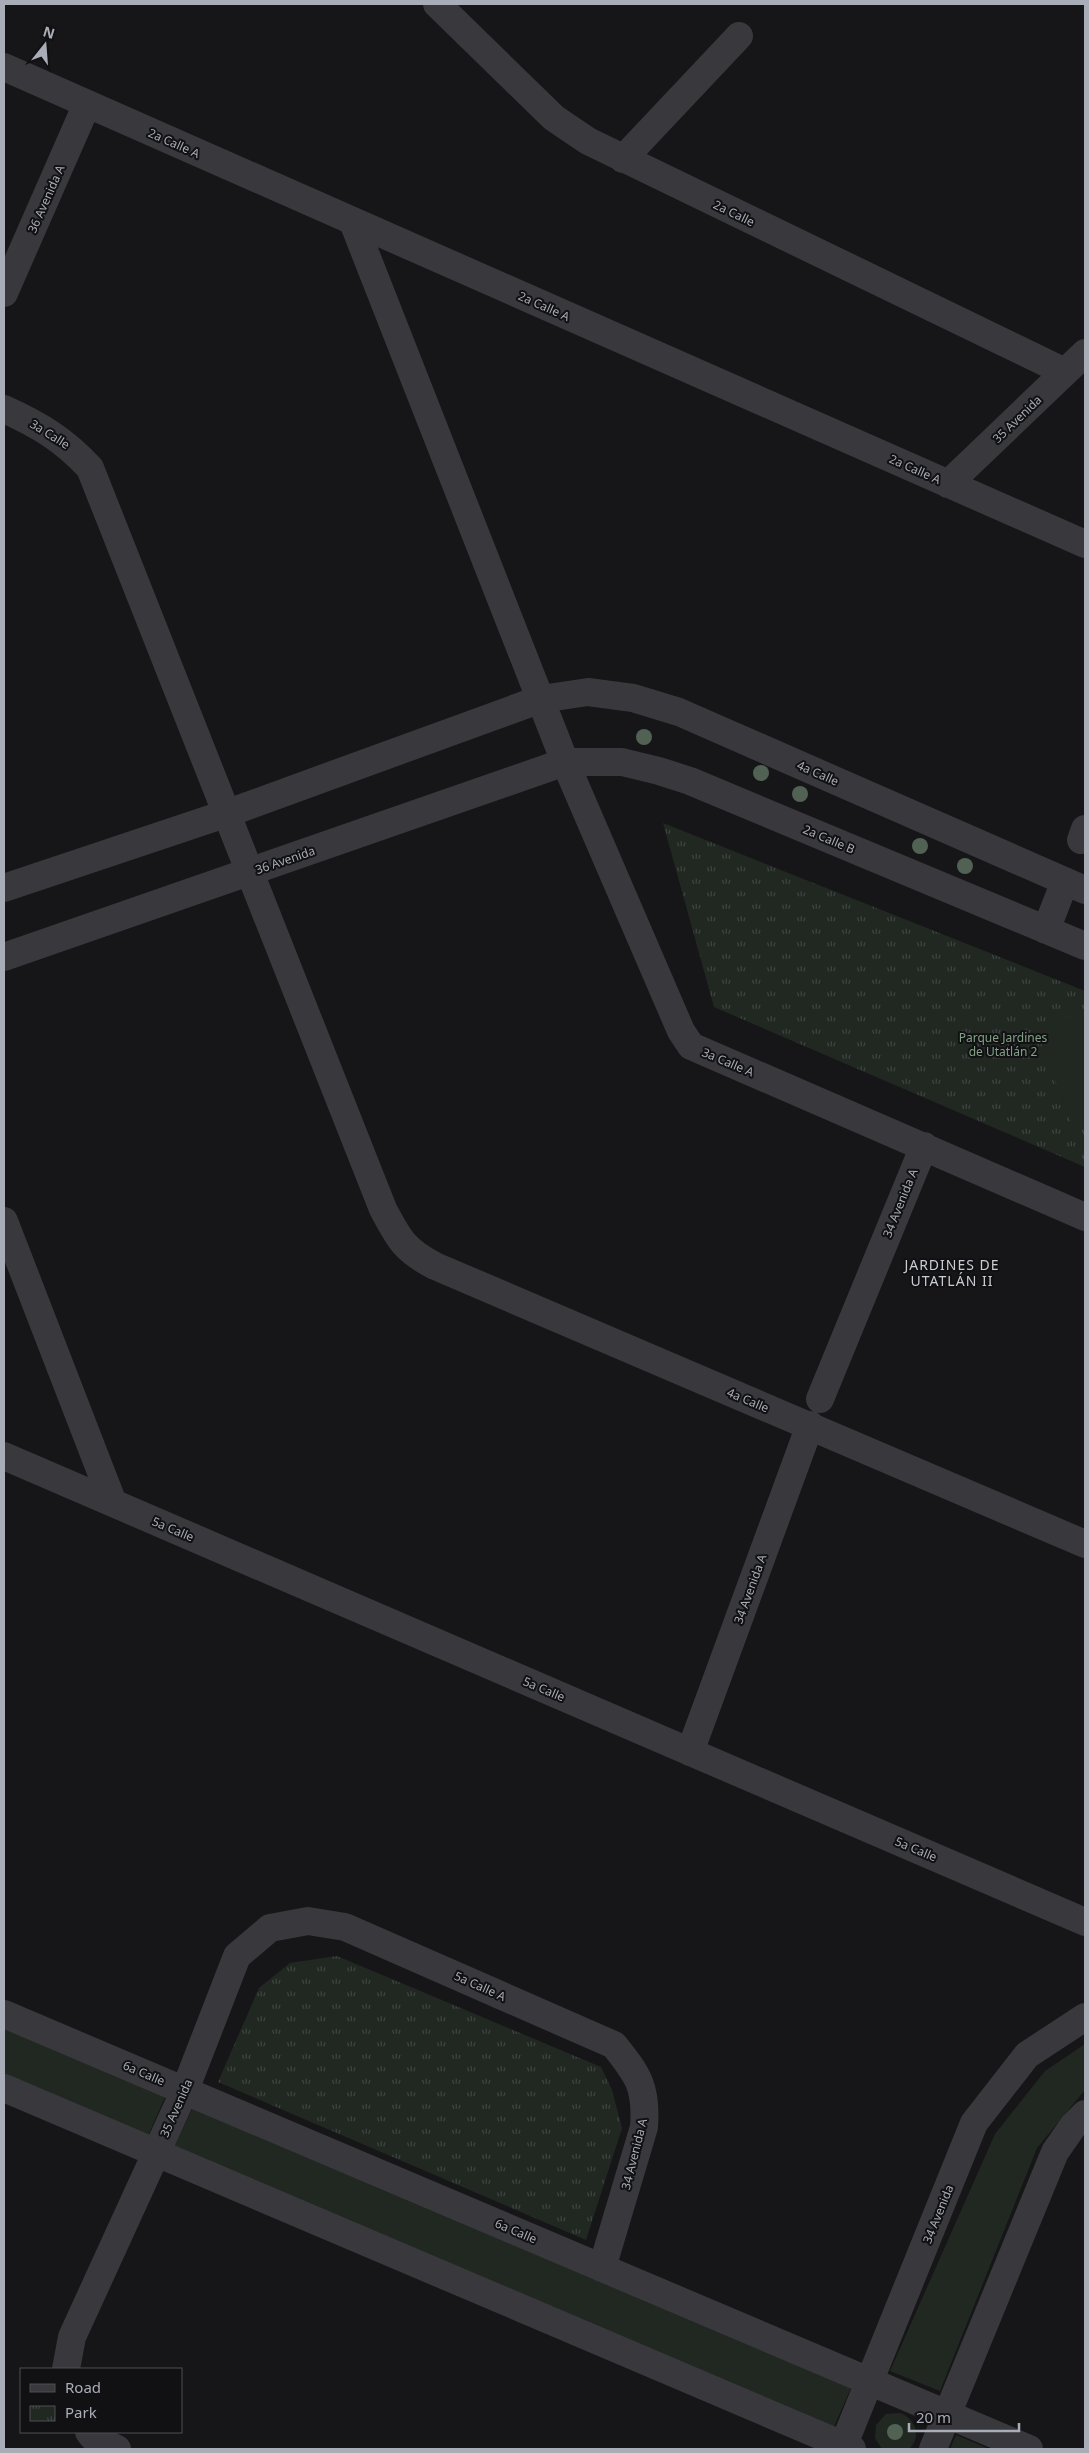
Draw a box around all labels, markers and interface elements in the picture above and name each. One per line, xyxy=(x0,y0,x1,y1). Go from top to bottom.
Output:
north arrow xyxy=(20,20,70,70)
text: N xyxy=(41,21,57,43)
street label: 2a Calle A xyxy=(146,124,203,162)
street label: 36 Avenida A xyxy=(23,162,69,236)
street label: 2a Calle xyxy=(711,196,758,230)
street label: 2a Calle A xyxy=(516,287,573,325)
street label: 35 Avenida xyxy=(989,391,1045,447)
street label: 3a Calle xyxy=(27,415,73,453)
street label: 2a Calle A xyxy=(887,450,944,488)
street label: 4a Calle xyxy=(794,756,842,790)
street label: 2a Calle B xyxy=(800,820,858,858)
street label: 36 Avenida xyxy=(253,842,317,878)
park label: Parque Jardines de Utatlán 2 xyxy=(959,1029,1048,1060)
street label: 3a Calle A xyxy=(699,1043,757,1081)
street label: 34 Avenida A xyxy=(878,1166,922,1240)
district label: JARDINES DE UTATLÁN II xyxy=(902,1255,1000,1290)
street label: 4a Calle xyxy=(724,1384,772,1417)
street label: 5a Calle xyxy=(149,1513,197,1546)
street label: 34 Avenida A xyxy=(730,1552,771,1626)
street label: 5a Calle xyxy=(520,1673,568,1706)
street label: 5a Calle xyxy=(892,1833,940,1866)
street label: 5a Calle A xyxy=(452,1967,509,2005)
street label: 6a Calle xyxy=(120,2057,168,2090)
street label: 35 Avenida xyxy=(156,2076,196,2140)
street label: 34 Avenida A xyxy=(617,2116,651,2191)
street label: 34 Avenida xyxy=(919,2182,957,2246)
street label: 6a Calle xyxy=(492,2215,540,2248)
legend xyxy=(20,2368,182,2433)
text: Road xyxy=(65,2377,101,2397)
scale bar xyxy=(909,2400,1019,2432)
text: Park xyxy=(65,2402,97,2422)
text: 20 m xyxy=(916,2407,951,2427)

